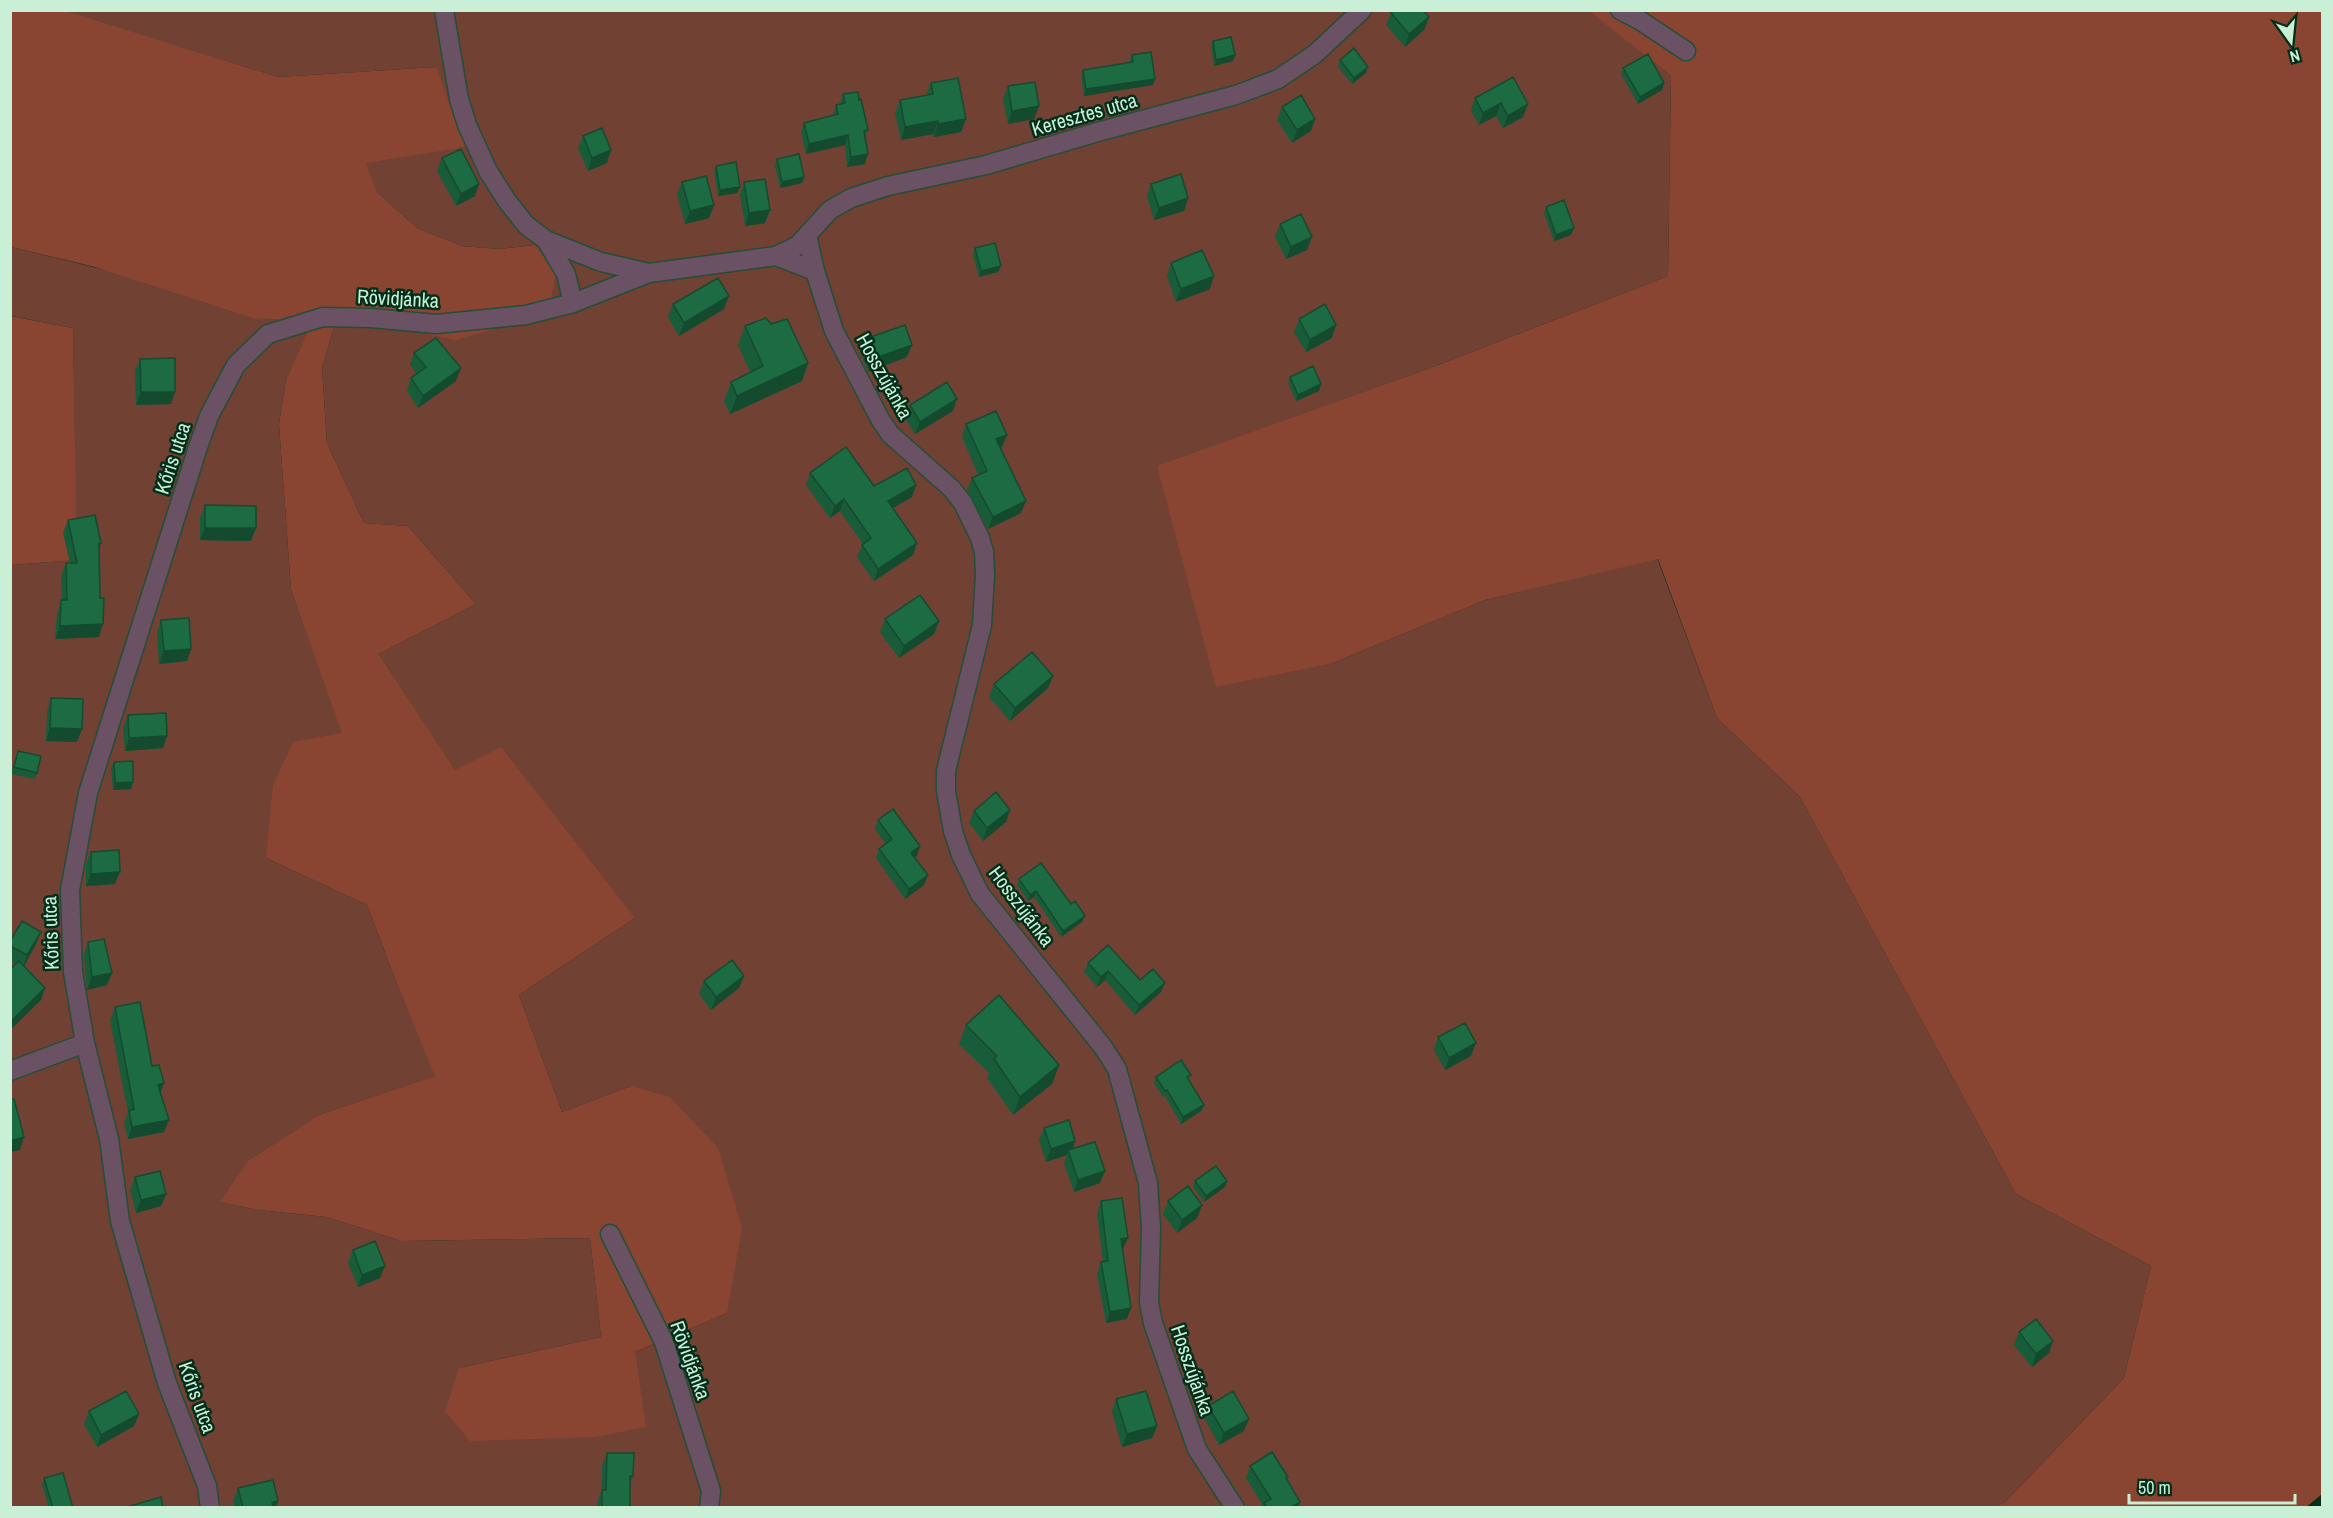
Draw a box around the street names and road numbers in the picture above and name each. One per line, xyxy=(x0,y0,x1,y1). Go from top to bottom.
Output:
street label: Keresztes utca xyxy=(1028,86,1140,142)
street label: Rövidjánka xyxy=(356,282,440,314)
street label: Hosszújánka xyxy=(850,328,920,424)
street label: Kőris utca xyxy=(148,419,196,497)
street label: Hosszújánka xyxy=(983,860,1061,952)
street label: Kőris utca xyxy=(35,896,65,970)
street label: Rövidjánka xyxy=(664,1317,718,1403)
street label: Hosszújánka xyxy=(1165,1321,1221,1419)
street label: Kőris utca xyxy=(173,1358,223,1436)

